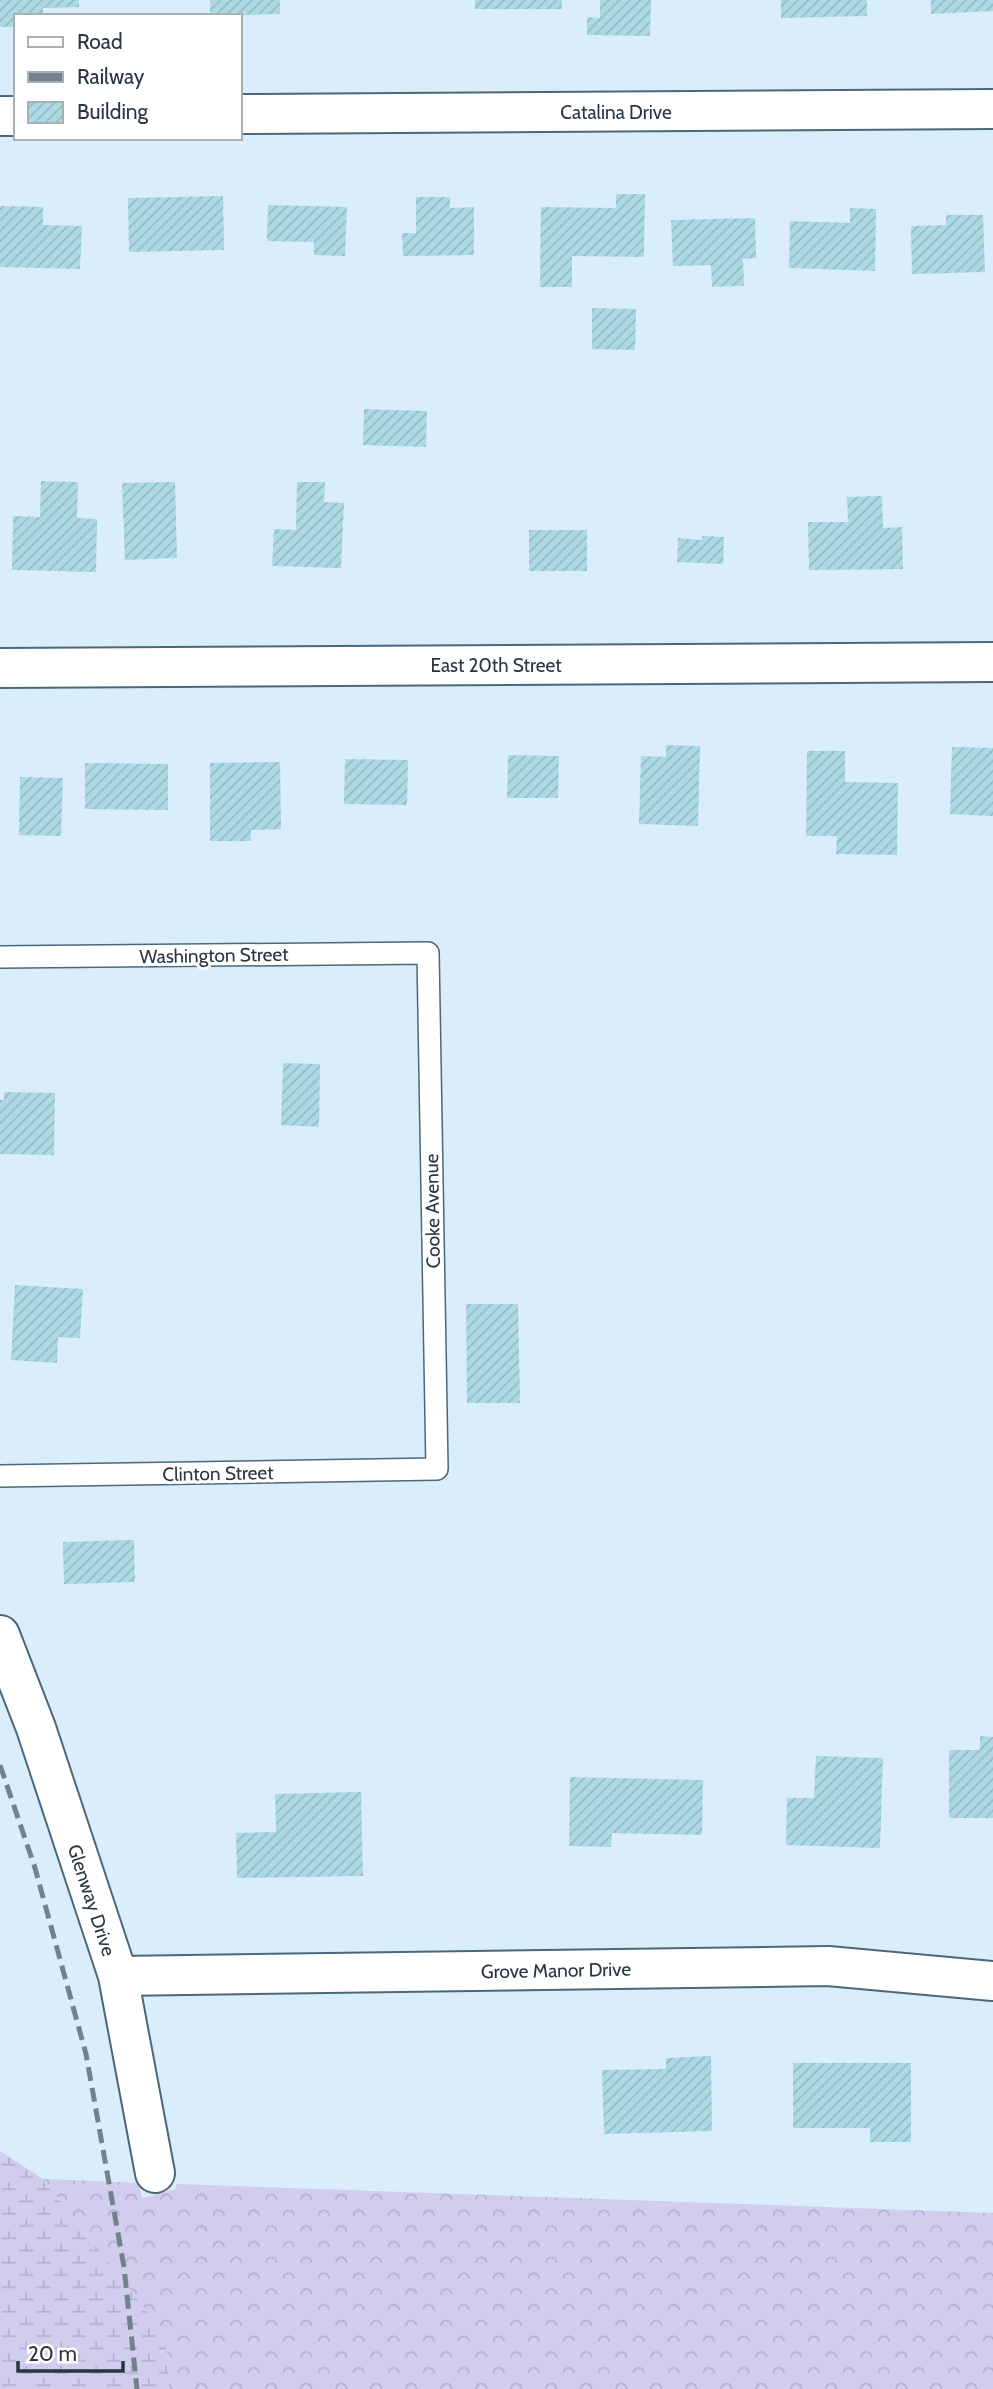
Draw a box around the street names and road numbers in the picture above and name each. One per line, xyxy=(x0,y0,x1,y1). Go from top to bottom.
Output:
street label: Catalina Drive xyxy=(560,101,672,124)
street label: East 20th Street xyxy=(430,654,562,677)
street label: Washington Street xyxy=(139,943,289,968)
street label: Cooke Avenue xyxy=(420,1153,445,1269)
street label: Clinton Street xyxy=(162,1461,274,1486)
street label: Glenway Drive xyxy=(63,1841,120,1959)
street label: Grove Manor Drive xyxy=(481,1958,632,1983)

